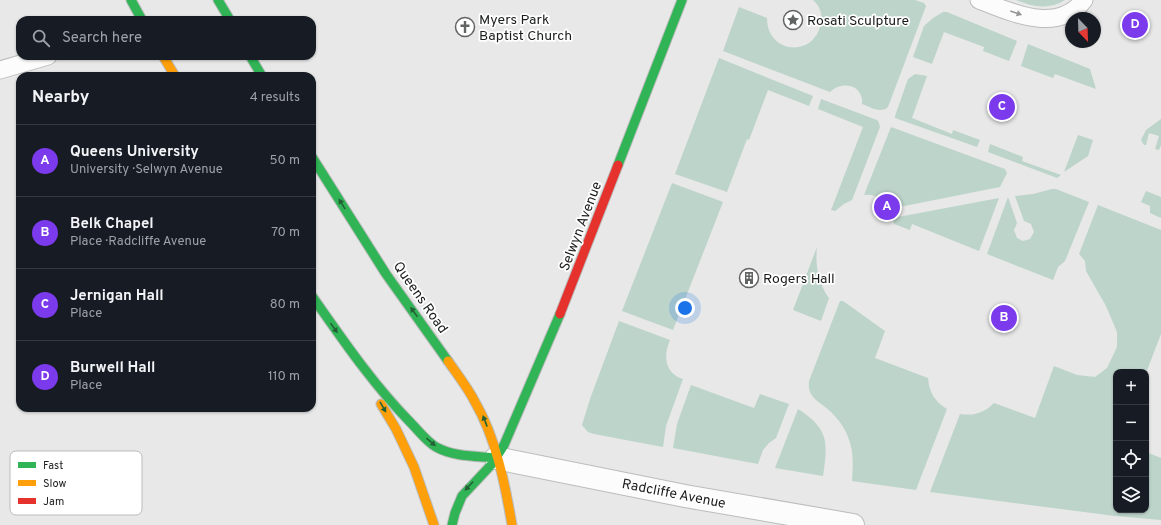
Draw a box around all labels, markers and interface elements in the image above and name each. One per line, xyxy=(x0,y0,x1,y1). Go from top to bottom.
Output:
place icon: Rosati Sculpture xyxy=(782,9,804,31)
pin: D xyxy=(1122,10,1148,40)
one-way arrow xyxy=(1010,11,1022,17)
place label: Myers Park Baptist Church xyxy=(479,12,572,45)
north arrow xyxy=(1065,12,1101,48)
place label: Rosati Sculpture xyxy=(807,13,909,30)
search box xyxy=(16,16,316,60)
church icon: Myers Park Baptist Church xyxy=(454,16,476,38)
icon: search xyxy=(30,27,52,49)
text: Search here xyxy=(62,29,142,48)
text: Nearby xyxy=(32,87,89,109)
text: 4 results xyxy=(250,90,300,106)
pin: C xyxy=(989,92,1015,122)
text: Queens University xyxy=(70,143,199,162)
text: A xyxy=(40,153,50,169)
text: 50 m xyxy=(270,153,300,169)
text: University · Selwyn Avenue xyxy=(70,162,223,178)
street label: Selwyn Avenue xyxy=(557,179,606,274)
pin: A xyxy=(874,192,900,222)
one-way arrow xyxy=(338,199,346,209)
text: Belk Chapel xyxy=(70,215,154,234)
text: B xyxy=(41,225,49,241)
text: 70 m xyxy=(271,225,300,241)
text: Place · Radcliffe Avenue xyxy=(70,234,206,250)
street label: Queens Road xyxy=(389,259,451,337)
building icon: Rogers Hall xyxy=(738,267,760,289)
place label: Rogers Hall xyxy=(763,271,835,288)
text: Jernigan Hall xyxy=(70,287,164,306)
text: C xyxy=(41,297,49,313)
text: 80 m xyxy=(270,297,300,313)
your location xyxy=(675,298,695,318)
pin: B xyxy=(991,303,1017,333)
text: Place xyxy=(70,306,102,322)
one-way arrow xyxy=(410,307,418,318)
one-way arrow xyxy=(330,323,338,333)
text: Burwell Hall xyxy=(70,359,155,378)
text: D xyxy=(40,369,50,385)
text: 110 m xyxy=(268,369,300,385)
map controls xyxy=(1113,369,1149,513)
button: + xyxy=(1113,369,1149,405)
text: Place xyxy=(70,378,102,394)
one-way arrow xyxy=(379,402,387,412)
button: − xyxy=(1113,405,1149,441)
one-way arrow xyxy=(481,414,487,426)
one-way arrow xyxy=(425,437,436,446)
button: locate xyxy=(1113,441,1149,477)
legend xyxy=(10,451,142,515)
text: Fast xyxy=(43,459,63,473)
street label: Radcliffe Avenue xyxy=(620,476,727,513)
text: Slow xyxy=(43,477,66,491)
button: layers xyxy=(1113,477,1149,513)
one-way arrow xyxy=(465,481,474,491)
text: Jam xyxy=(43,495,64,509)

